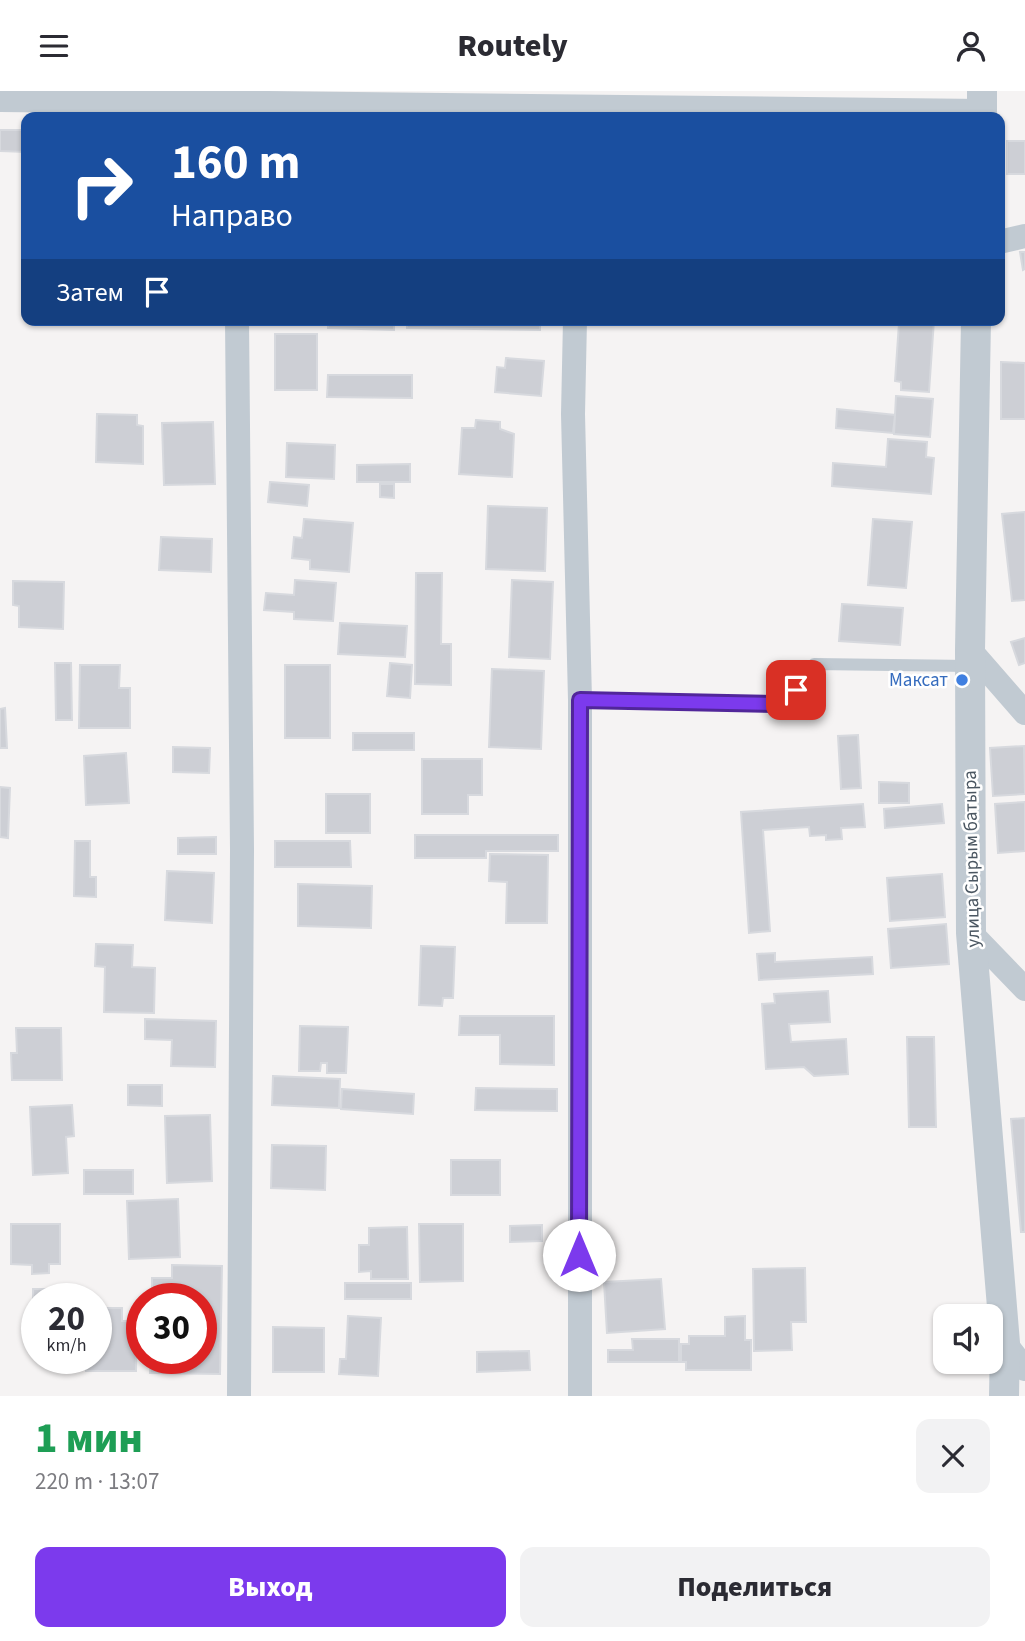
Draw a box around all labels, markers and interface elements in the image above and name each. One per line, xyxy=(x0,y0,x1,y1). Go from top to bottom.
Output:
text: Routely xyxy=(457,23,568,69)
icon: menu xyxy=(35,27,73,65)
icon: person xyxy=(952,27,990,65)
text: 160 m xyxy=(171,128,300,198)
icon: right xyxy=(56,140,147,231)
text: Направо xyxy=(171,193,293,239)
icon: arrive xyxy=(138,273,176,311)
text: Затем xyxy=(56,274,124,311)
pin xyxy=(766,660,826,720)
place label: Максат xyxy=(889,667,948,694)
icon: arrive xyxy=(777,671,815,709)
marker: Максат xyxy=(954,672,970,688)
street label: улица Сырым батыра xyxy=(957,770,987,948)
position arrow xyxy=(542,1218,616,1292)
speed limit sign: 30 xyxy=(126,1283,217,1374)
text: 20 xyxy=(48,1294,85,1344)
map controls xyxy=(933,1304,1003,1374)
button: sound xyxy=(933,1304,1003,1374)
text: km/h xyxy=(47,1333,86,1358)
text: 1 мин xyxy=(35,1409,143,1469)
button: close xyxy=(916,1419,990,1493)
text: 220 m · 13:07 xyxy=(35,1465,159,1498)
button: Выход xyxy=(35,1547,506,1627)
button: Поделиться xyxy=(520,1547,990,1627)

